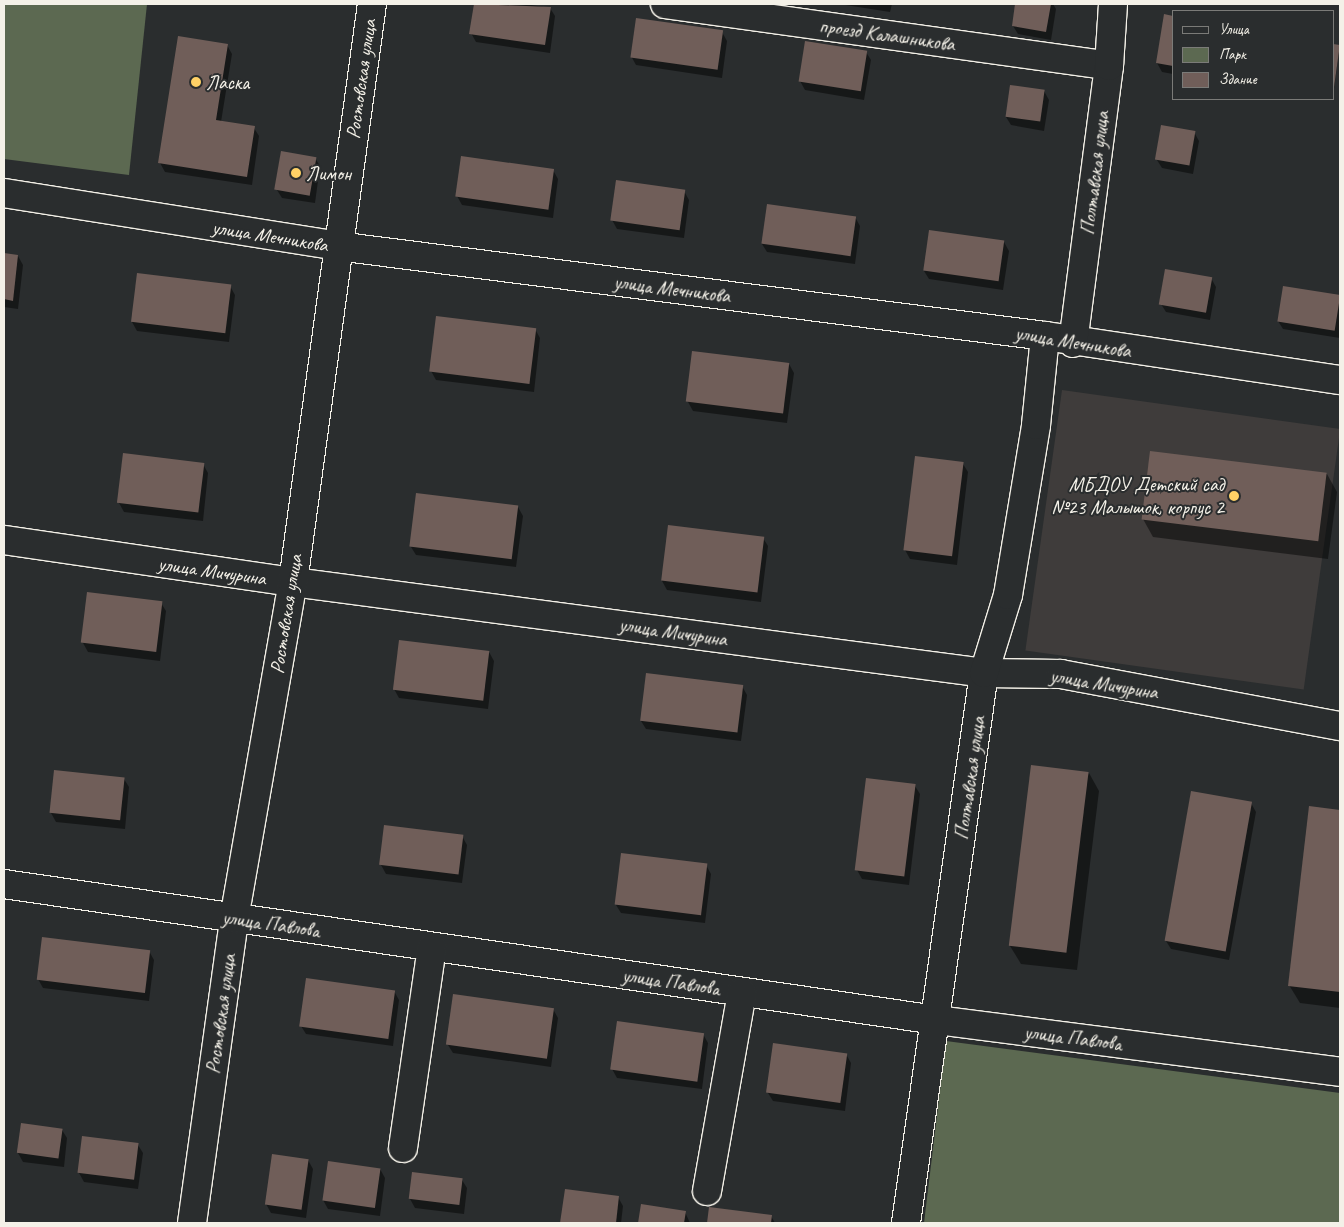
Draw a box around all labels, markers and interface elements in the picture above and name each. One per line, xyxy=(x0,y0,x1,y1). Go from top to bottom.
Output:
legend xyxy=(1172,10,1334,100)
street label: проезд Калашникова xyxy=(819,14,955,56)
street label: Ростовская улица xyxy=(341,17,381,141)
text: Улица xyxy=(1219,20,1249,39)
text: Парк xyxy=(1219,45,1246,64)
place label: Ласка xyxy=(206,70,249,94)
text: Здание xyxy=(1219,70,1257,89)
marker: Ласка xyxy=(190,76,202,88)
street label: Полтавская улица xyxy=(1075,109,1115,237)
place label: Лимон xyxy=(306,161,351,185)
marker: Лимон xyxy=(290,167,302,179)
street label: улица Мечникова xyxy=(210,215,330,257)
street label: улица Мечникова xyxy=(613,270,731,308)
street label: улица Мечникова xyxy=(1013,321,1133,363)
place label: МБДОУ Детский сад №23 Малышок, корпус 2 xyxy=(1051,472,1224,519)
marker: МБДОУ Детский сад №23 Малышок, корпус 2 xyxy=(1228,490,1240,502)
street label: улица Мичурина xyxy=(156,552,268,590)
street label: Ростовская улица xyxy=(265,552,307,676)
street label: улица Мичурина xyxy=(617,613,729,651)
street label: улица Мичурина xyxy=(1048,664,1160,704)
street label: Полтавская улица xyxy=(949,714,991,842)
street label: улица Павлова xyxy=(221,905,321,943)
street label: Ростовская улица xyxy=(201,952,241,1076)
street label: улица Павлова xyxy=(621,963,721,1001)
street label: улица Павлова xyxy=(1023,1020,1123,1056)

